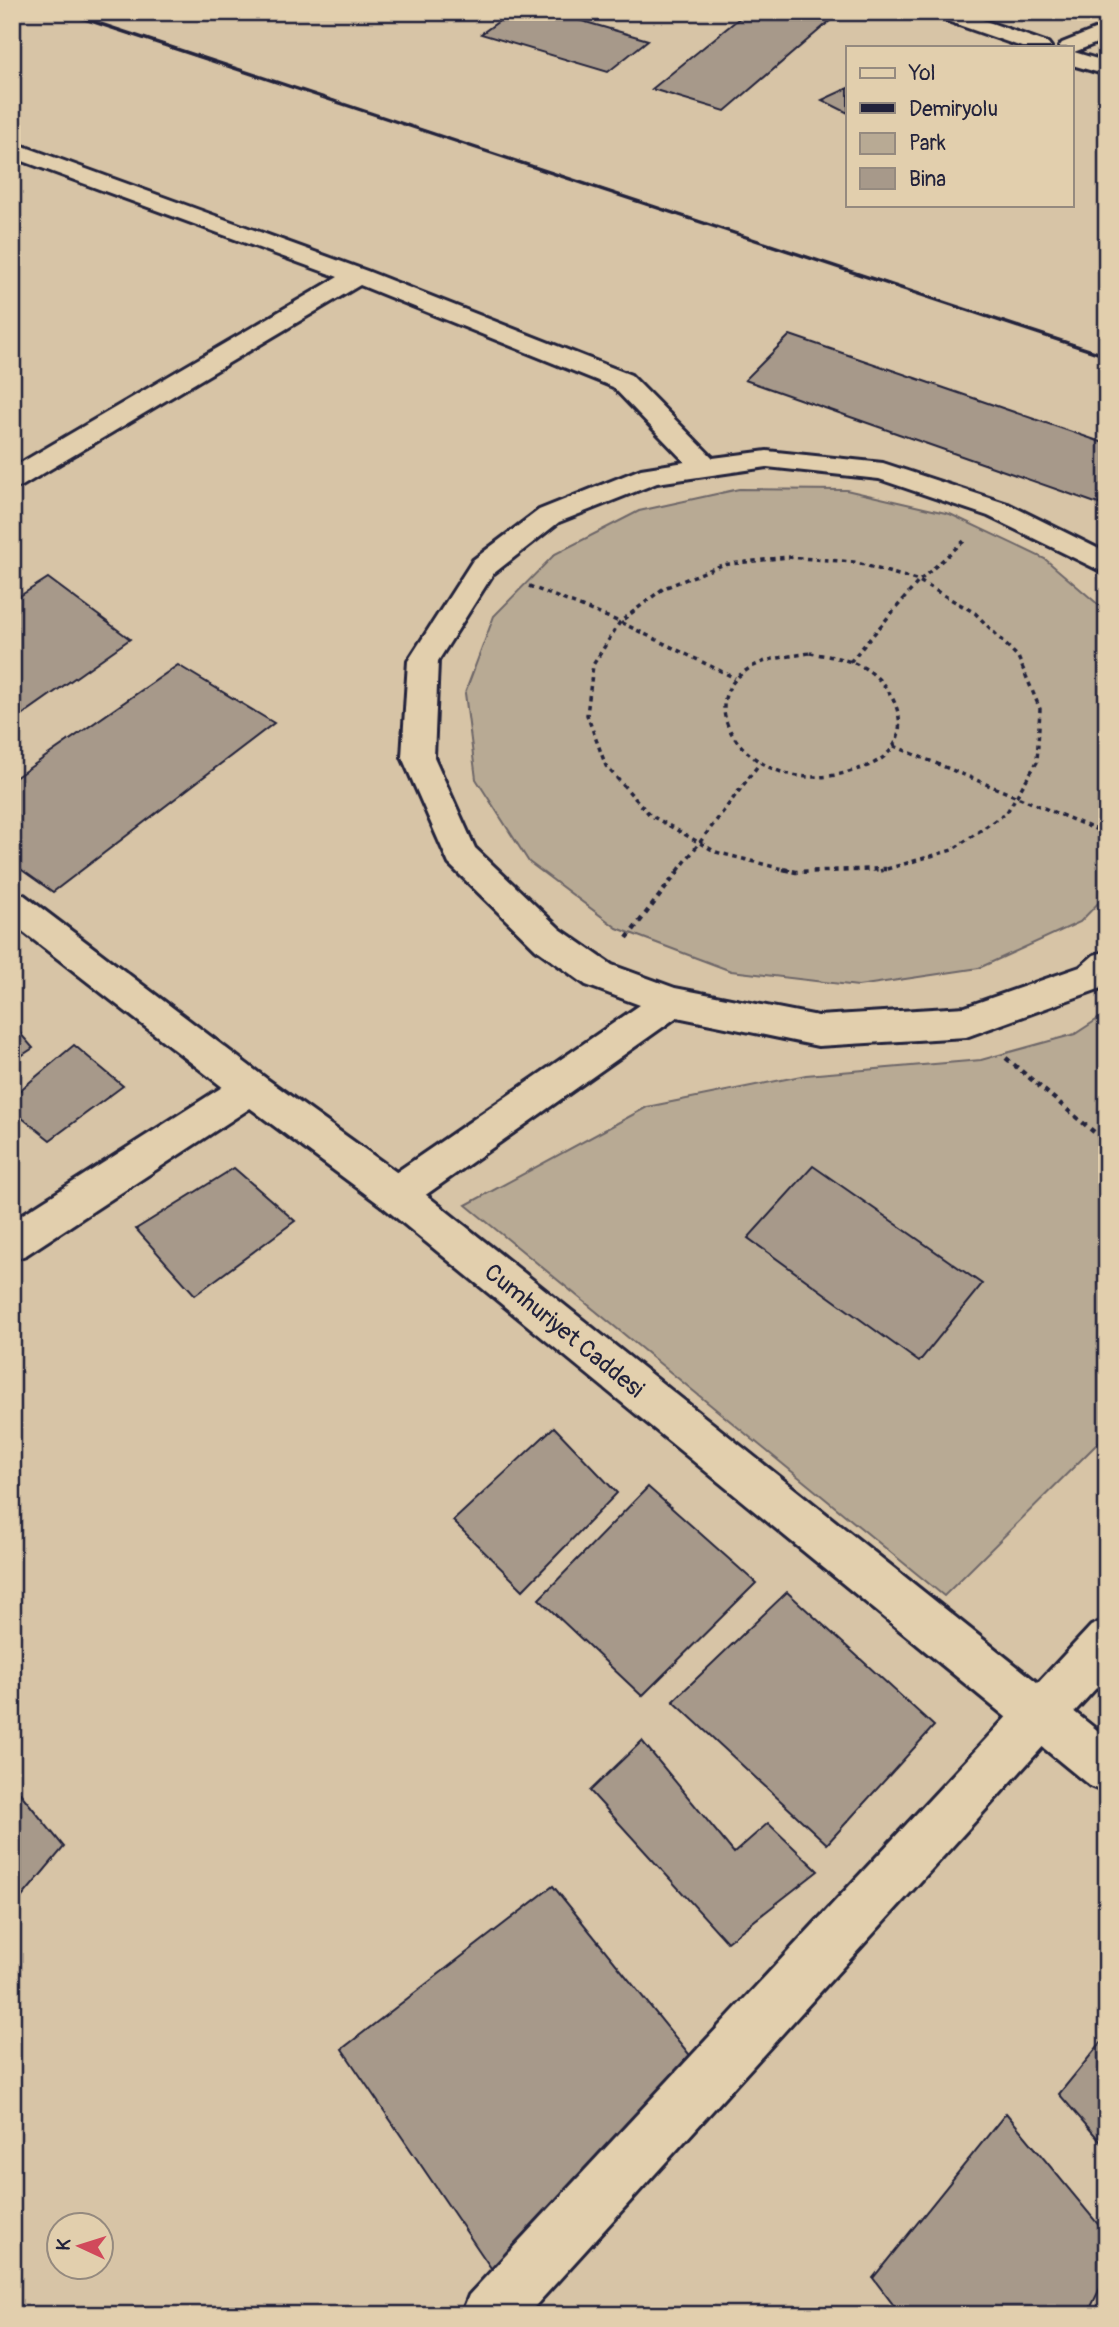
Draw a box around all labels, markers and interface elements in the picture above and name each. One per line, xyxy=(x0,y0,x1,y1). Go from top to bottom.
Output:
legend xyxy=(846,46,1074,206)
text: Yol xyxy=(908,60,936,87)
text: Demiryolu xyxy=(909,96,998,123)
text: Park xyxy=(909,130,946,157)
text: Bina xyxy=(909,166,946,193)
street label: Cumhuriyet Caddesi xyxy=(478,1258,650,1404)
north arrow xyxy=(46,2212,116,2282)
text: K xyxy=(52,2238,76,2251)

